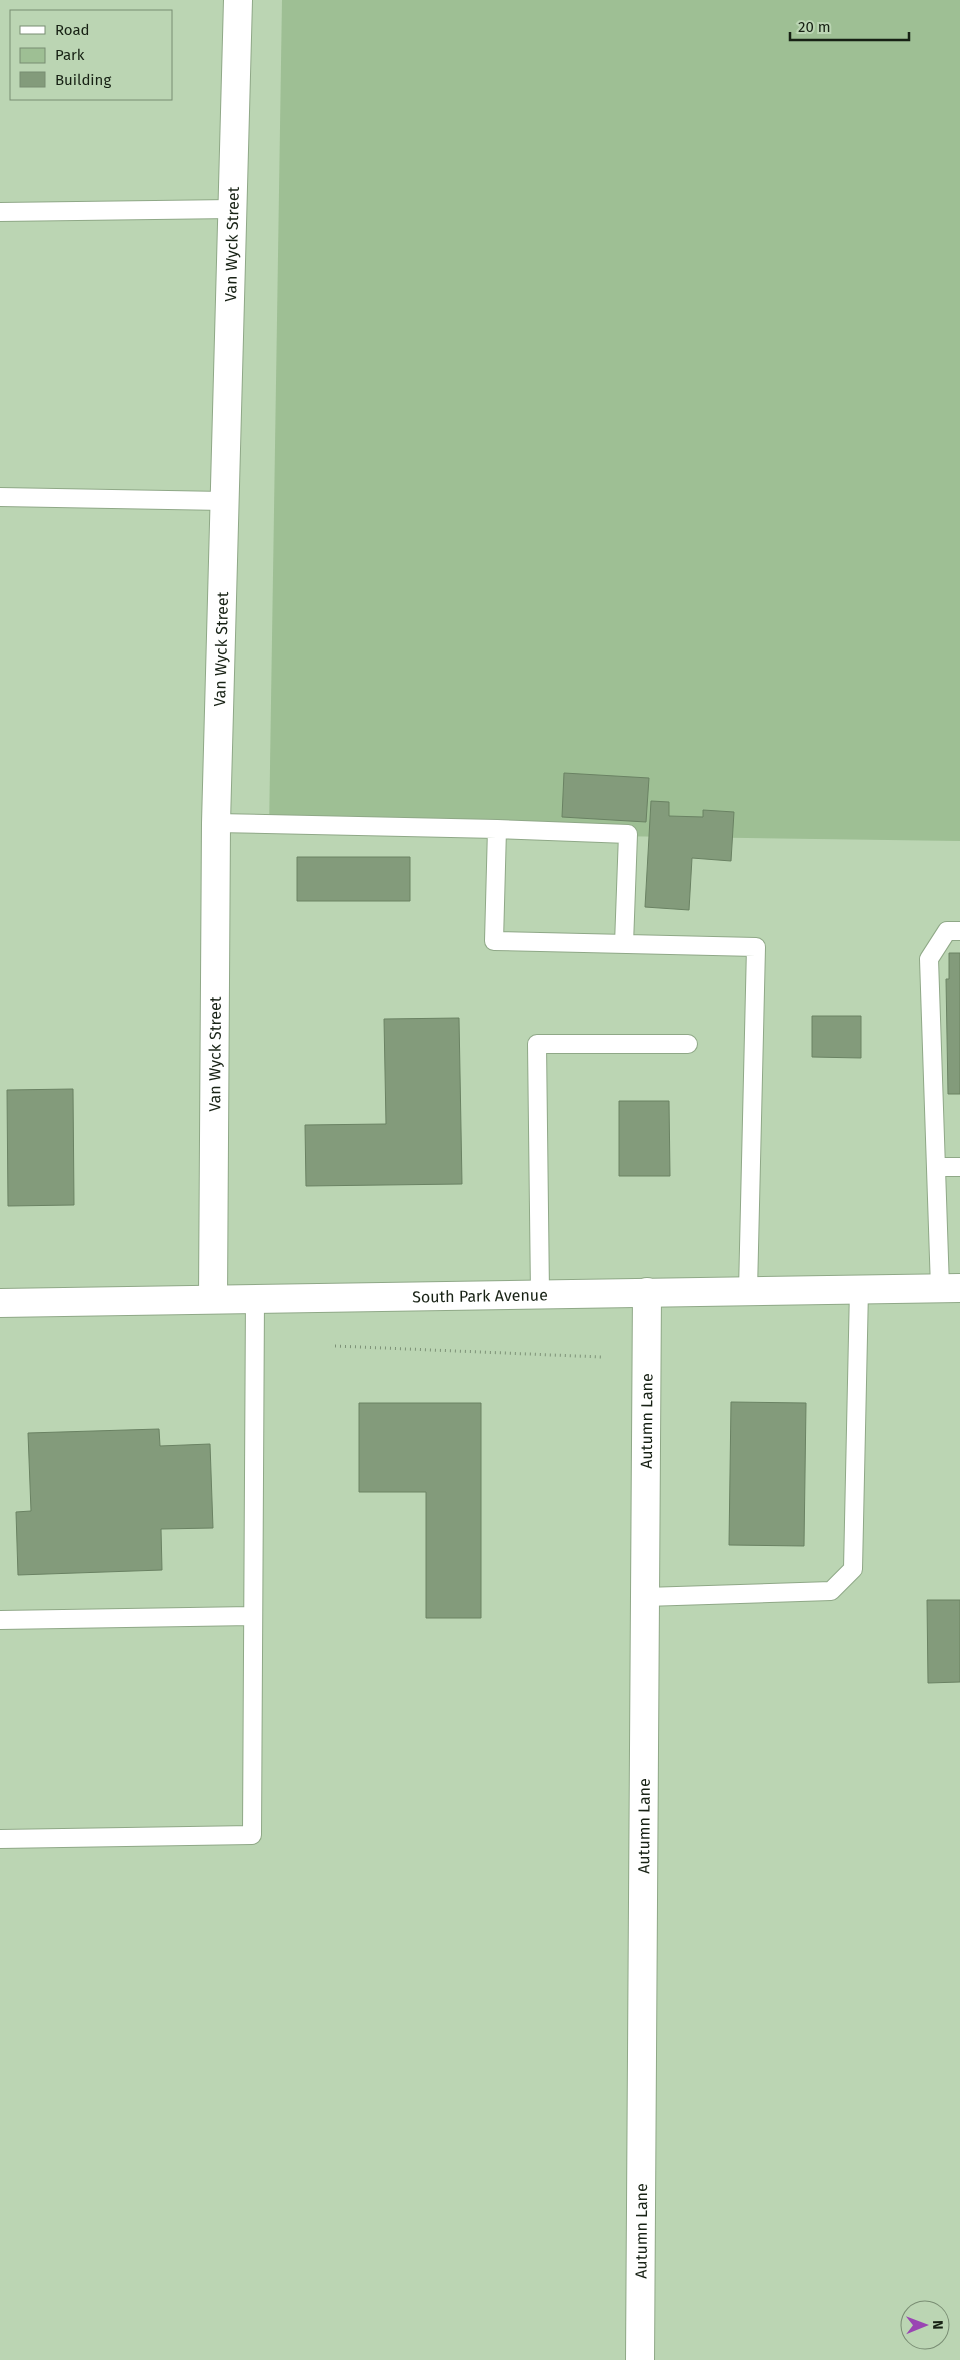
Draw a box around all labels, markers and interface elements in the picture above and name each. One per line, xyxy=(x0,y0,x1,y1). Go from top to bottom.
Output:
legend xyxy=(10,10,172,100)
scale bar xyxy=(790,10,909,42)
text: 20 m xyxy=(798,18,831,36)
text: Road xyxy=(55,21,90,39)
text: Park xyxy=(55,46,85,64)
text: Building xyxy=(55,71,111,89)
street label: Van Wyck Street xyxy=(221,186,243,302)
street label: Van Wyck Street xyxy=(210,591,232,707)
street label: Van Wyck Street xyxy=(205,996,225,1112)
street label: South Park Avenue xyxy=(412,1285,548,1307)
street label: Autumn Lane xyxy=(637,1373,656,1469)
street label: Autumn Lane xyxy=(634,1778,654,1874)
street label: Autumn Lane xyxy=(632,2183,651,2279)
north arrow xyxy=(900,2300,950,2350)
text: N xyxy=(929,2320,946,2330)

